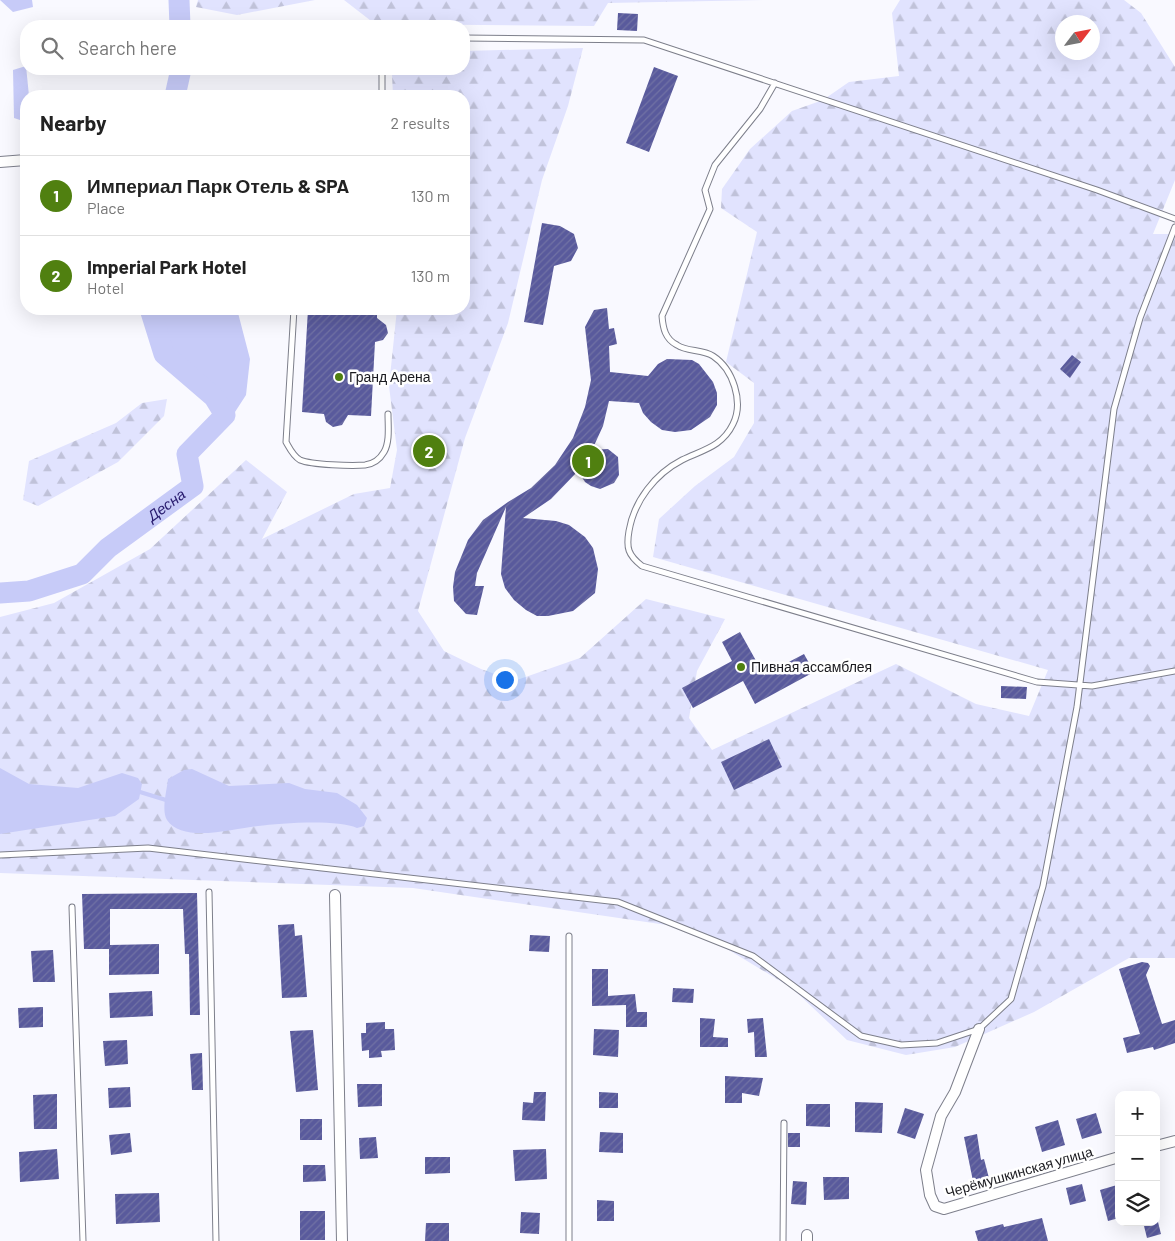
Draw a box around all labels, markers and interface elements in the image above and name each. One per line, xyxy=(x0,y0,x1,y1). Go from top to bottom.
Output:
north arrow xyxy=(1055,15,1100,60)
search box xyxy=(20,20,470,75)
icon: search xyxy=(38,34,66,62)
text: Search here xyxy=(78,36,177,59)
text: Nearby xyxy=(40,110,106,135)
text: 2 results xyxy=(391,113,450,132)
text: Империал Парк Отель & SPA xyxy=(87,174,349,197)
text: 1 xyxy=(53,186,59,205)
text: 130 m xyxy=(411,186,450,205)
text: Place xyxy=(87,198,125,217)
text: Imperial Park Hotel xyxy=(87,255,246,278)
text: 2 xyxy=(52,266,60,285)
text: 130 m xyxy=(411,266,450,285)
text: Hotel xyxy=(87,278,124,297)
place label: Гранд Арена xyxy=(349,368,431,385)
marker: Гранд Арена xyxy=(333,371,345,383)
pin: 2 xyxy=(413,432,445,470)
pin: 1 xyxy=(572,442,604,480)
water label: Десна xyxy=(142,485,189,526)
place label: Пивная ассамблея xyxy=(751,658,872,675)
marker: Пивная ассамблея xyxy=(735,661,747,673)
your location xyxy=(492,667,518,693)
map controls xyxy=(1115,1091,1160,1226)
button: + xyxy=(1115,1091,1160,1136)
button: − xyxy=(1115,1136,1160,1181)
street label: Черёмушкинская улица xyxy=(943,1142,1095,1201)
button: layers xyxy=(1115,1181,1160,1226)

